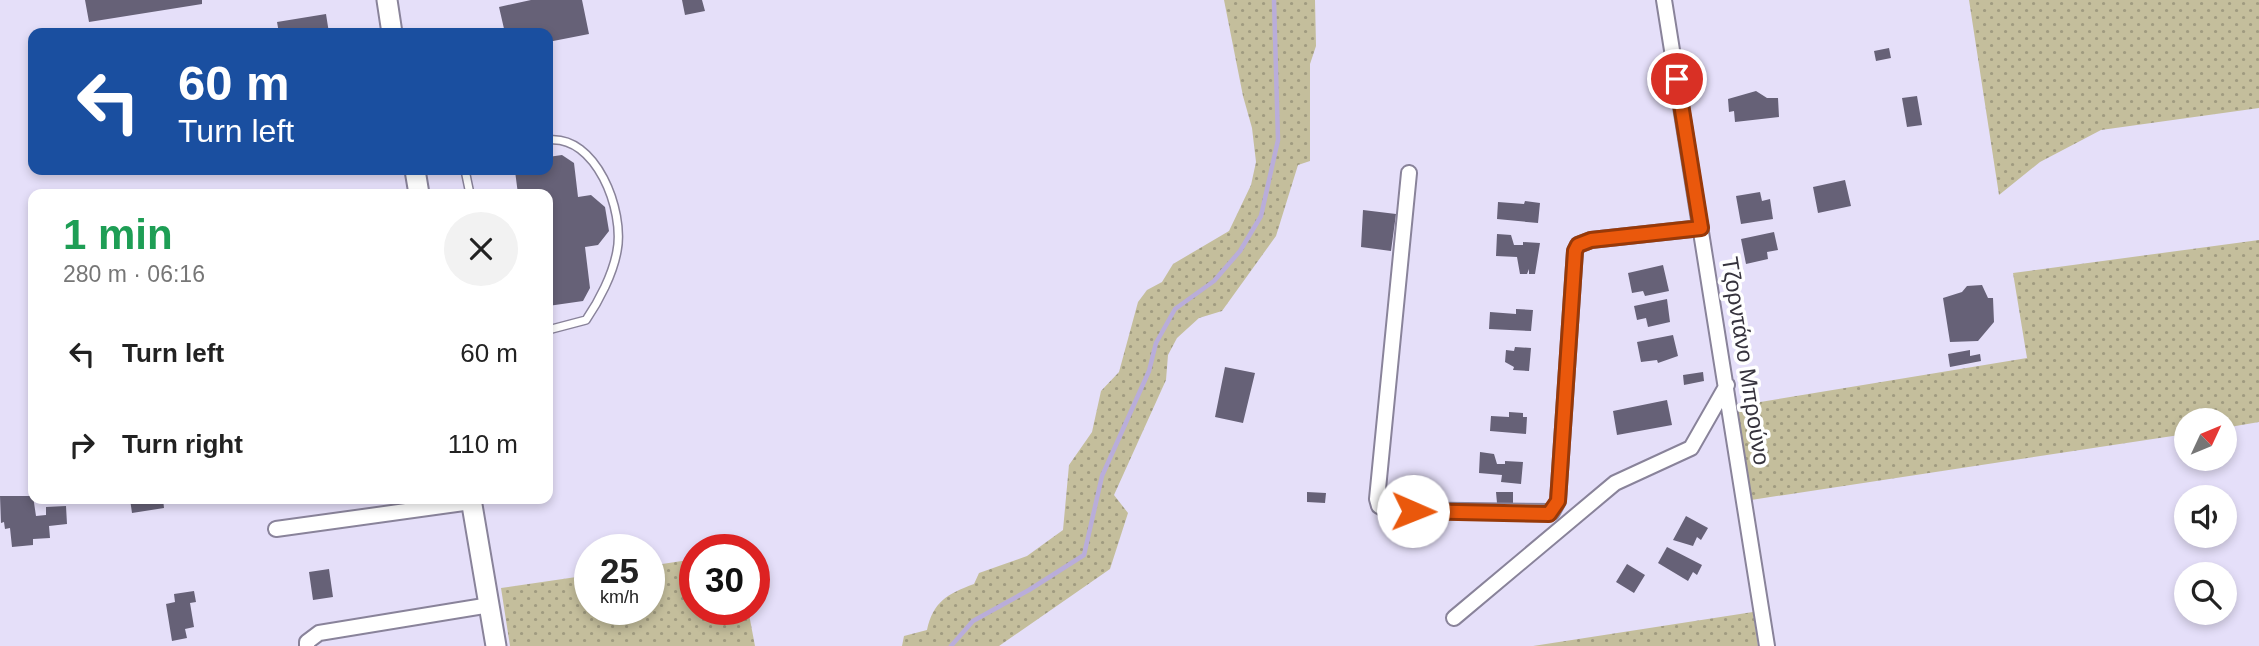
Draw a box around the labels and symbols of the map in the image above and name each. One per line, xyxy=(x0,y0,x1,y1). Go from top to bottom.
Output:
pin xyxy=(1647,49,1707,109)
street label: Τζορντάνο Μπρούνο xyxy=(1717,255,1775,467)
north arrow xyxy=(2174,408,2236,471)
position arrow xyxy=(1376,474,1450,548)
speed limit sign: 30 xyxy=(679,534,770,625)

